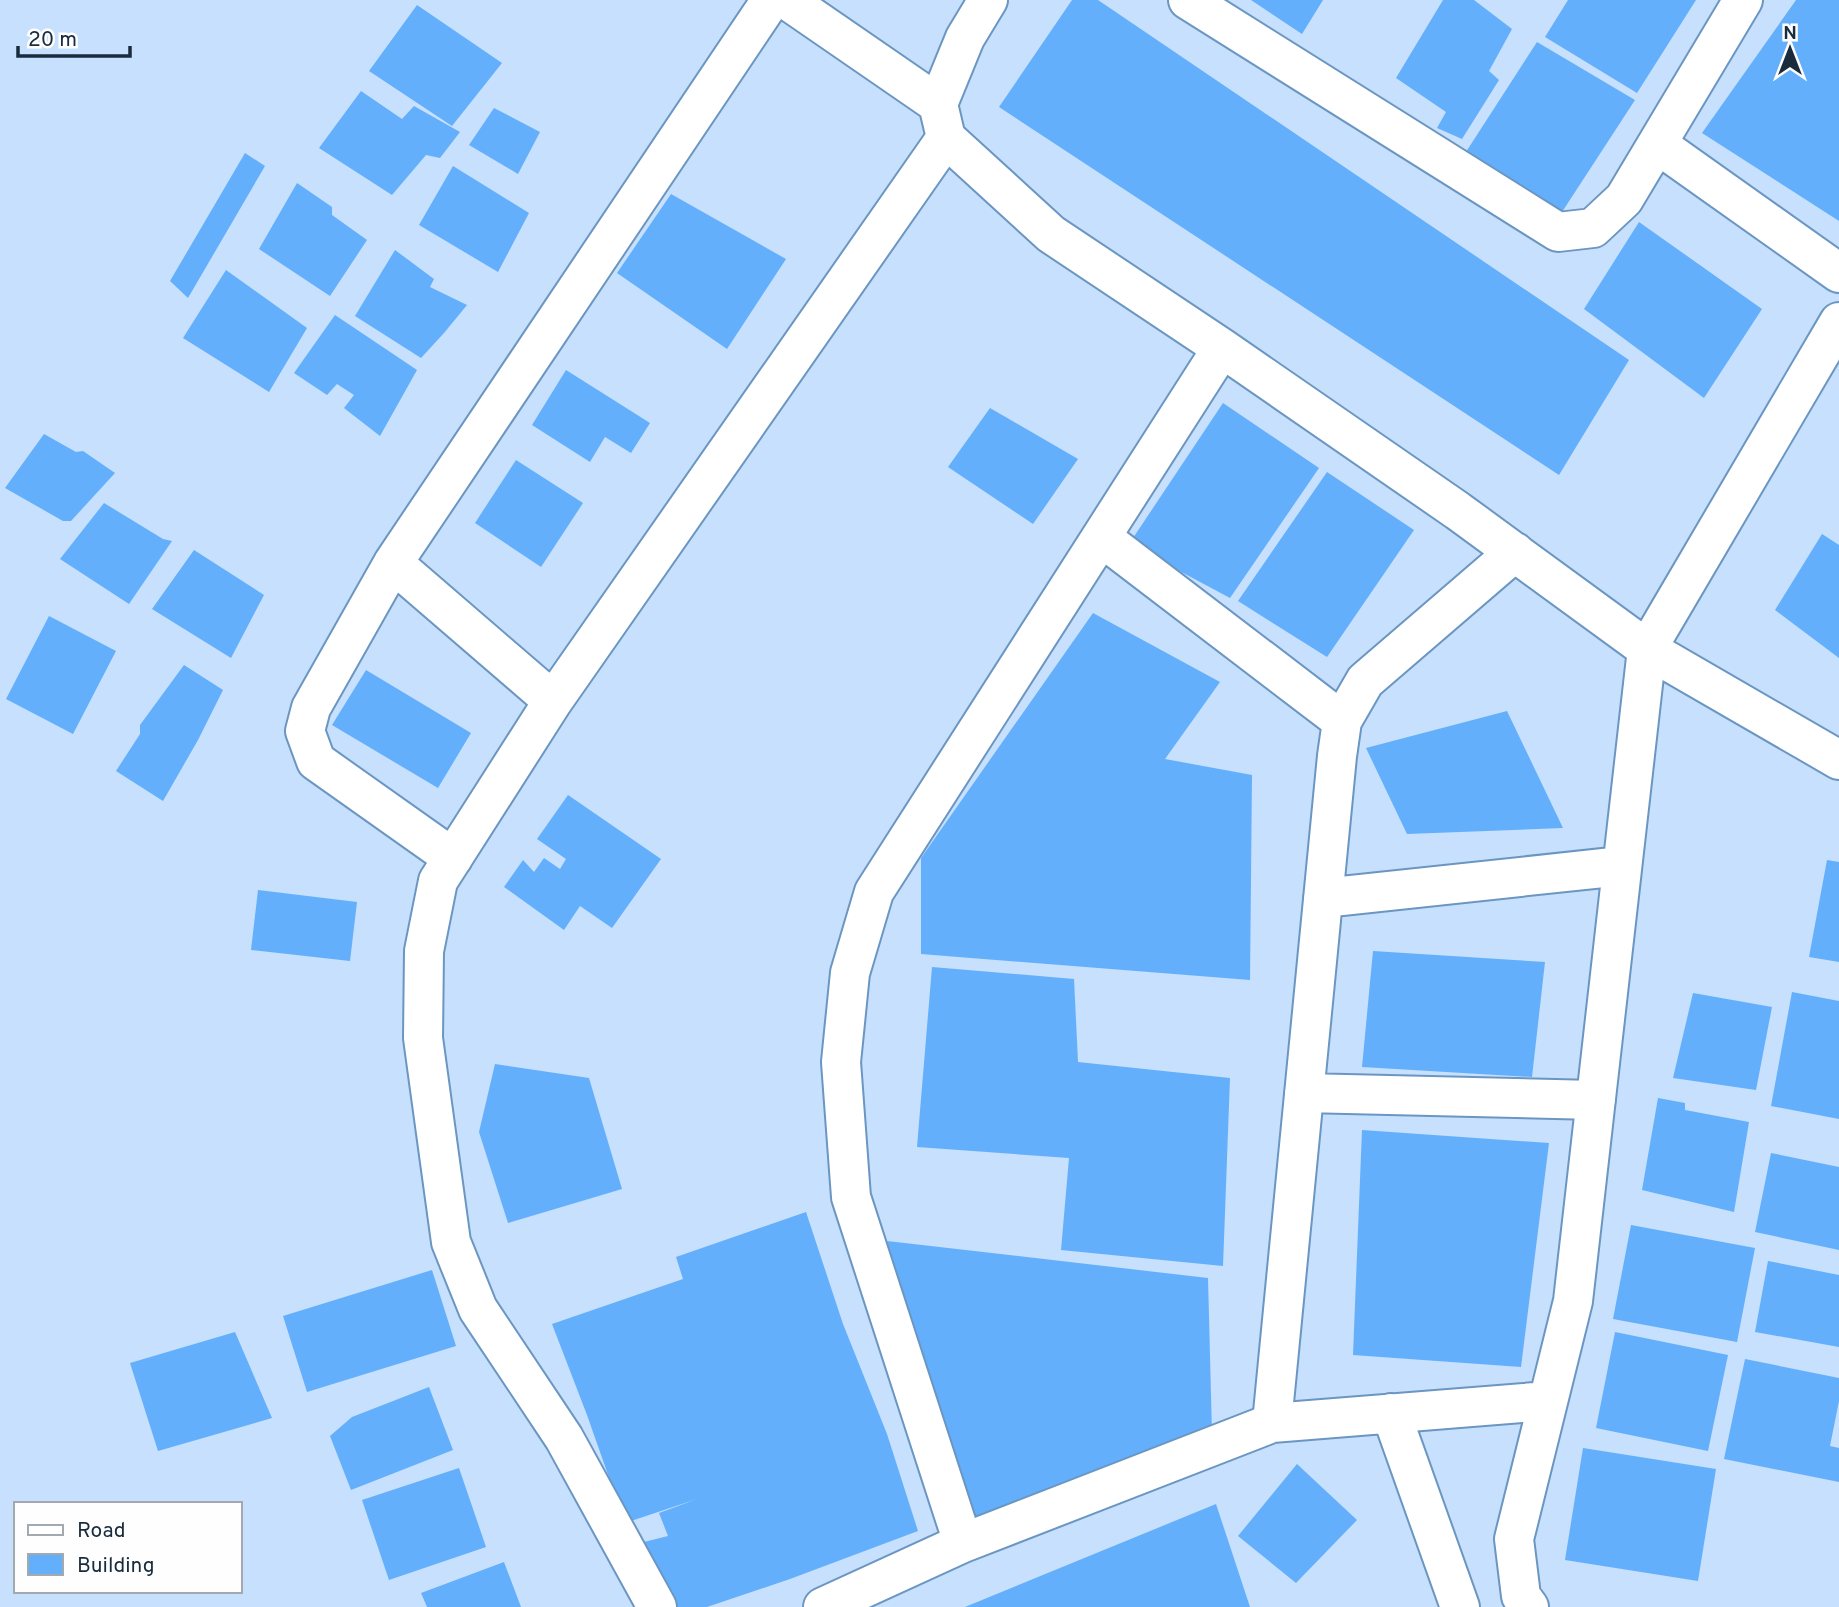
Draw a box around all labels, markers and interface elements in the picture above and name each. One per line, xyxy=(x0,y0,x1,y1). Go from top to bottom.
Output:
scale bar xyxy=(18,14,130,58)
north arrow xyxy=(1755,14,1825,84)
text: N xyxy=(1783,22,1797,46)
text: 20 m xyxy=(28,27,77,54)
legend xyxy=(14,1502,242,1593)
text: Road xyxy=(77,1518,126,1545)
text: Building xyxy=(77,1553,155,1580)

